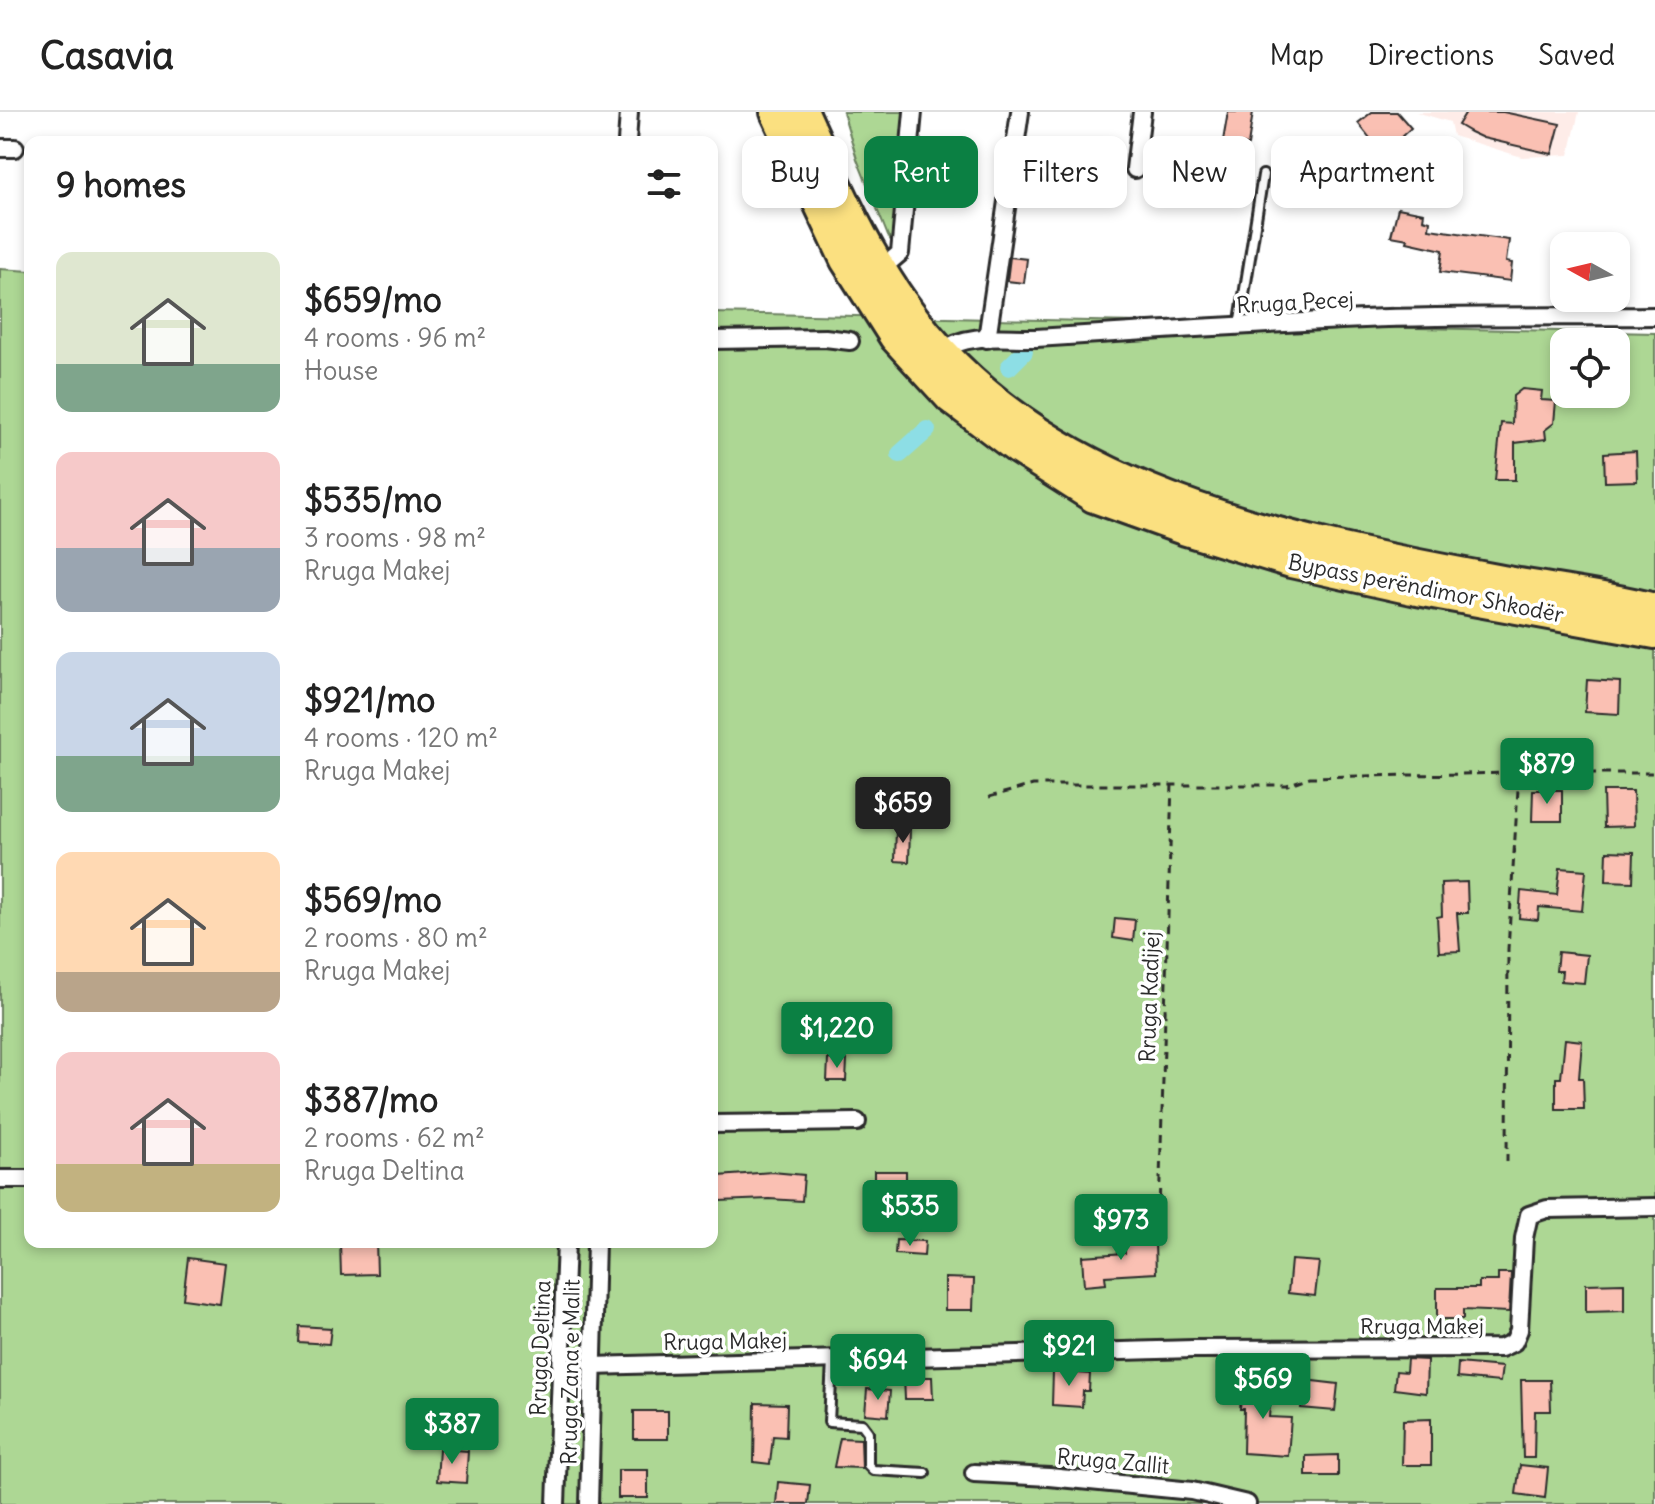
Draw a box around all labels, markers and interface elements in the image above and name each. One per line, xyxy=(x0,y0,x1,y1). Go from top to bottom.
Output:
text: Casavia xyxy=(40,32,174,79)
text: Map xyxy=(1269,37,1324,73)
text: Directions xyxy=(1368,37,1494,73)
text: Saved xyxy=(1538,37,1615,73)
chip: Buy xyxy=(742,136,848,208)
chip: Rent xyxy=(864,136,978,208)
chip: Filters xyxy=(994,136,1127,208)
chip: New xyxy=(1143,136,1255,208)
chip: Apartment xyxy=(1271,136,1463,208)
icon: filters xyxy=(642,162,686,206)
text: 9 homes xyxy=(56,163,186,206)
north arrow xyxy=(1550,232,1630,312)
map controls xyxy=(1550,232,1630,408)
text: $659/mo xyxy=(304,278,442,321)
icon: home xyxy=(120,284,216,380)
street label: Rruga Pecej xyxy=(1236,285,1354,319)
text: 4 rooms · 96 m² xyxy=(304,321,486,354)
button: locate xyxy=(1550,328,1630,408)
text: House xyxy=(304,354,378,387)
text: $535/mo xyxy=(304,478,442,521)
icon: home xyxy=(120,484,216,580)
text: 3 rooms · 98 m² xyxy=(304,521,486,554)
street label: Bypass perëndimor Shkodër xyxy=(1286,548,1566,628)
text: Rruga Makej xyxy=(304,554,450,587)
text: $921/mo xyxy=(304,678,435,721)
icon: home xyxy=(120,684,216,780)
text: 4 rooms · 120 m² xyxy=(304,721,498,754)
pin: $879 xyxy=(1500,738,1594,806)
text: $879 xyxy=(1518,747,1576,780)
text: Rruga Makej xyxy=(304,754,450,787)
pin: $659 xyxy=(856,777,950,845)
text: $659 xyxy=(873,786,933,819)
text: $569/mo xyxy=(304,878,442,921)
icon: home xyxy=(120,884,216,980)
text: 2 rooms · 80 m² xyxy=(304,921,488,954)
street label: Rruga Kadijej xyxy=(1133,931,1165,1063)
text: Rruga Makej xyxy=(304,954,450,987)
pin: $1,220 xyxy=(772,1002,902,1070)
text: $1,220 xyxy=(799,1011,875,1044)
text: $387/mo xyxy=(304,1078,438,1121)
icon: home xyxy=(120,1084,216,1180)
text: 2 rooms · 62 m² xyxy=(304,1121,485,1154)
text: Rruga Deltina xyxy=(304,1154,465,1187)
pin: $535 xyxy=(863,1180,957,1248)
text: $535 xyxy=(880,1189,940,1222)
pin: $973 xyxy=(1074,1194,1168,1262)
text: $973 xyxy=(1093,1203,1149,1236)
street label: Rruga Zana e Malit xyxy=(554,1279,586,1465)
street label: Rruga Deltina xyxy=(524,1280,556,1416)
street label: Rruga Makej xyxy=(1360,1312,1484,1340)
pin: $921 xyxy=(1022,1320,1116,1388)
street label: Rruga Makej xyxy=(663,1326,787,1356)
text: $921 xyxy=(1042,1329,1096,1362)
pin: $694 xyxy=(831,1334,925,1402)
text: $694 xyxy=(848,1343,908,1376)
pin: $569 xyxy=(1216,1353,1310,1421)
text: $569 xyxy=(1233,1362,1293,1395)
pin: $387 xyxy=(405,1398,499,1466)
text: $387 xyxy=(424,1407,480,1440)
street label: Rruga Zallit xyxy=(1056,1442,1170,1480)

